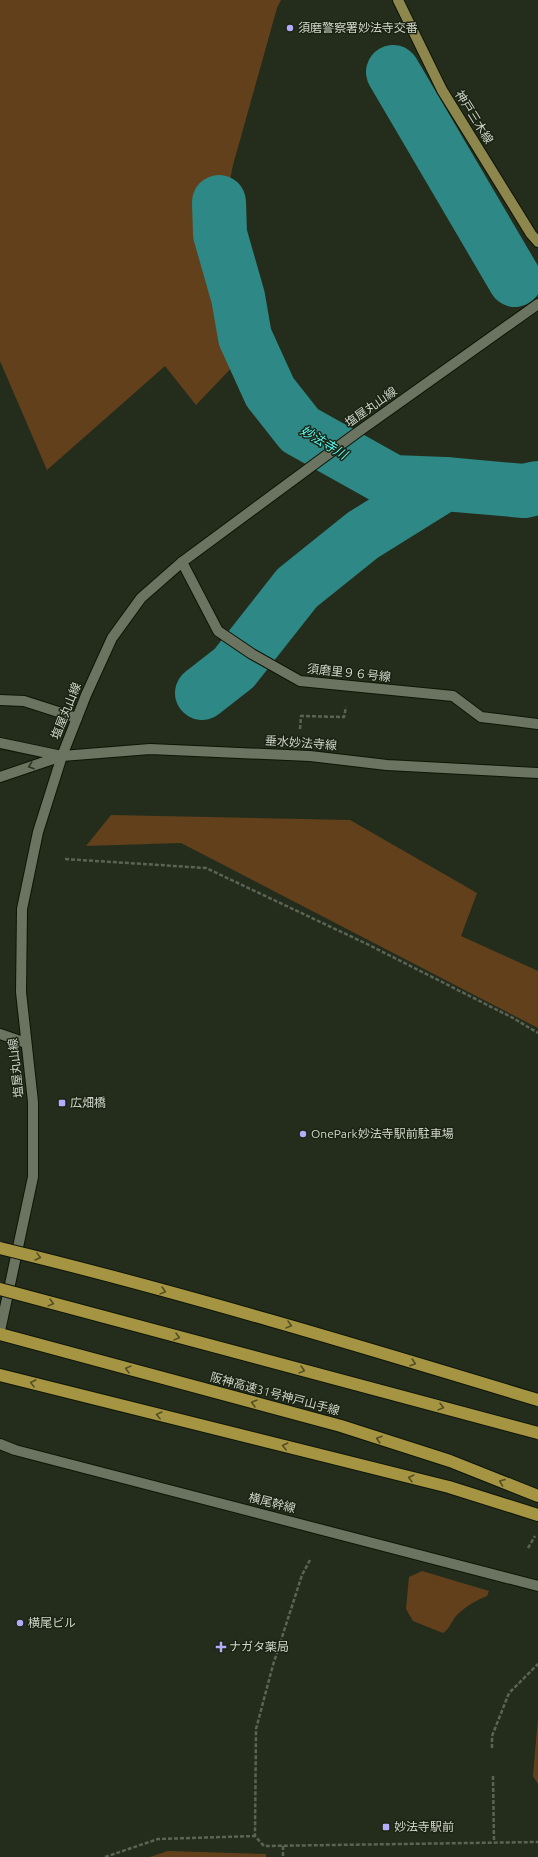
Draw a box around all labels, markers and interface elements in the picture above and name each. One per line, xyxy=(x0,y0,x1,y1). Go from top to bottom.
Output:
place label: 須磨警察署妙法寺交番 xyxy=(298,21,418,34)
marker: 須磨警察署妙法寺交番 xyxy=(285,23,295,33)
street label: 神戸三木線 xyxy=(453,88,496,146)
street label: 塩屋丸山線 xyxy=(342,384,399,429)
water label: 妙法寺川 xyxy=(298,423,352,462)
street label: 須磨里９６号線 xyxy=(307,662,392,683)
street label: 塩屋丸山線 xyxy=(48,681,83,741)
street label: 垂水妙法寺線 xyxy=(265,734,337,751)
one-way arrow xyxy=(27,762,34,770)
street label: 塩屋丸山線 xyxy=(6,1038,25,1099)
place label: 広畑橋 xyxy=(70,1096,106,1109)
marker: 広畑橋 xyxy=(57,1098,67,1108)
place label: OnePark妙法寺駅前駐車場 xyxy=(311,1127,454,1140)
marker: OnePark妙法寺駅前駐車場 xyxy=(298,1129,308,1139)
one-way arrow xyxy=(34,1252,41,1261)
one-way arrow xyxy=(160,1286,167,1295)
one-way arrow xyxy=(47,1298,54,1307)
one-way arrow xyxy=(285,1320,292,1329)
one-way arrow xyxy=(173,1332,180,1341)
one-way arrow xyxy=(410,1358,417,1367)
one-way arrow xyxy=(125,1365,132,1374)
one-way arrow xyxy=(299,1366,306,1374)
street label: 阪神高速31号神戸山手線 xyxy=(209,1370,341,1417)
one-way arrow xyxy=(30,1379,37,1388)
one-way arrow xyxy=(251,1399,258,1408)
one-way arrow xyxy=(438,1403,445,1411)
one-way arrow xyxy=(156,1411,162,1419)
one-way arrow xyxy=(376,1435,383,1444)
one-way arrow xyxy=(282,1442,289,1451)
one-way arrow xyxy=(408,1474,414,1482)
one-way arrow xyxy=(498,1478,505,1486)
street label: 横尾幹線 xyxy=(247,1490,297,1515)
place label: 横尾ビル xyxy=(28,1616,76,1629)
marker: 横尾ビル xyxy=(15,1618,25,1628)
place label: ナガタ薬局 xyxy=(229,1640,289,1653)
marker: ナガタ薬局 xyxy=(216,1642,226,1652)
place label: 妙法寺駅前 xyxy=(394,1820,454,1833)
marker: 妙法寺駅前 xyxy=(381,1822,391,1832)

